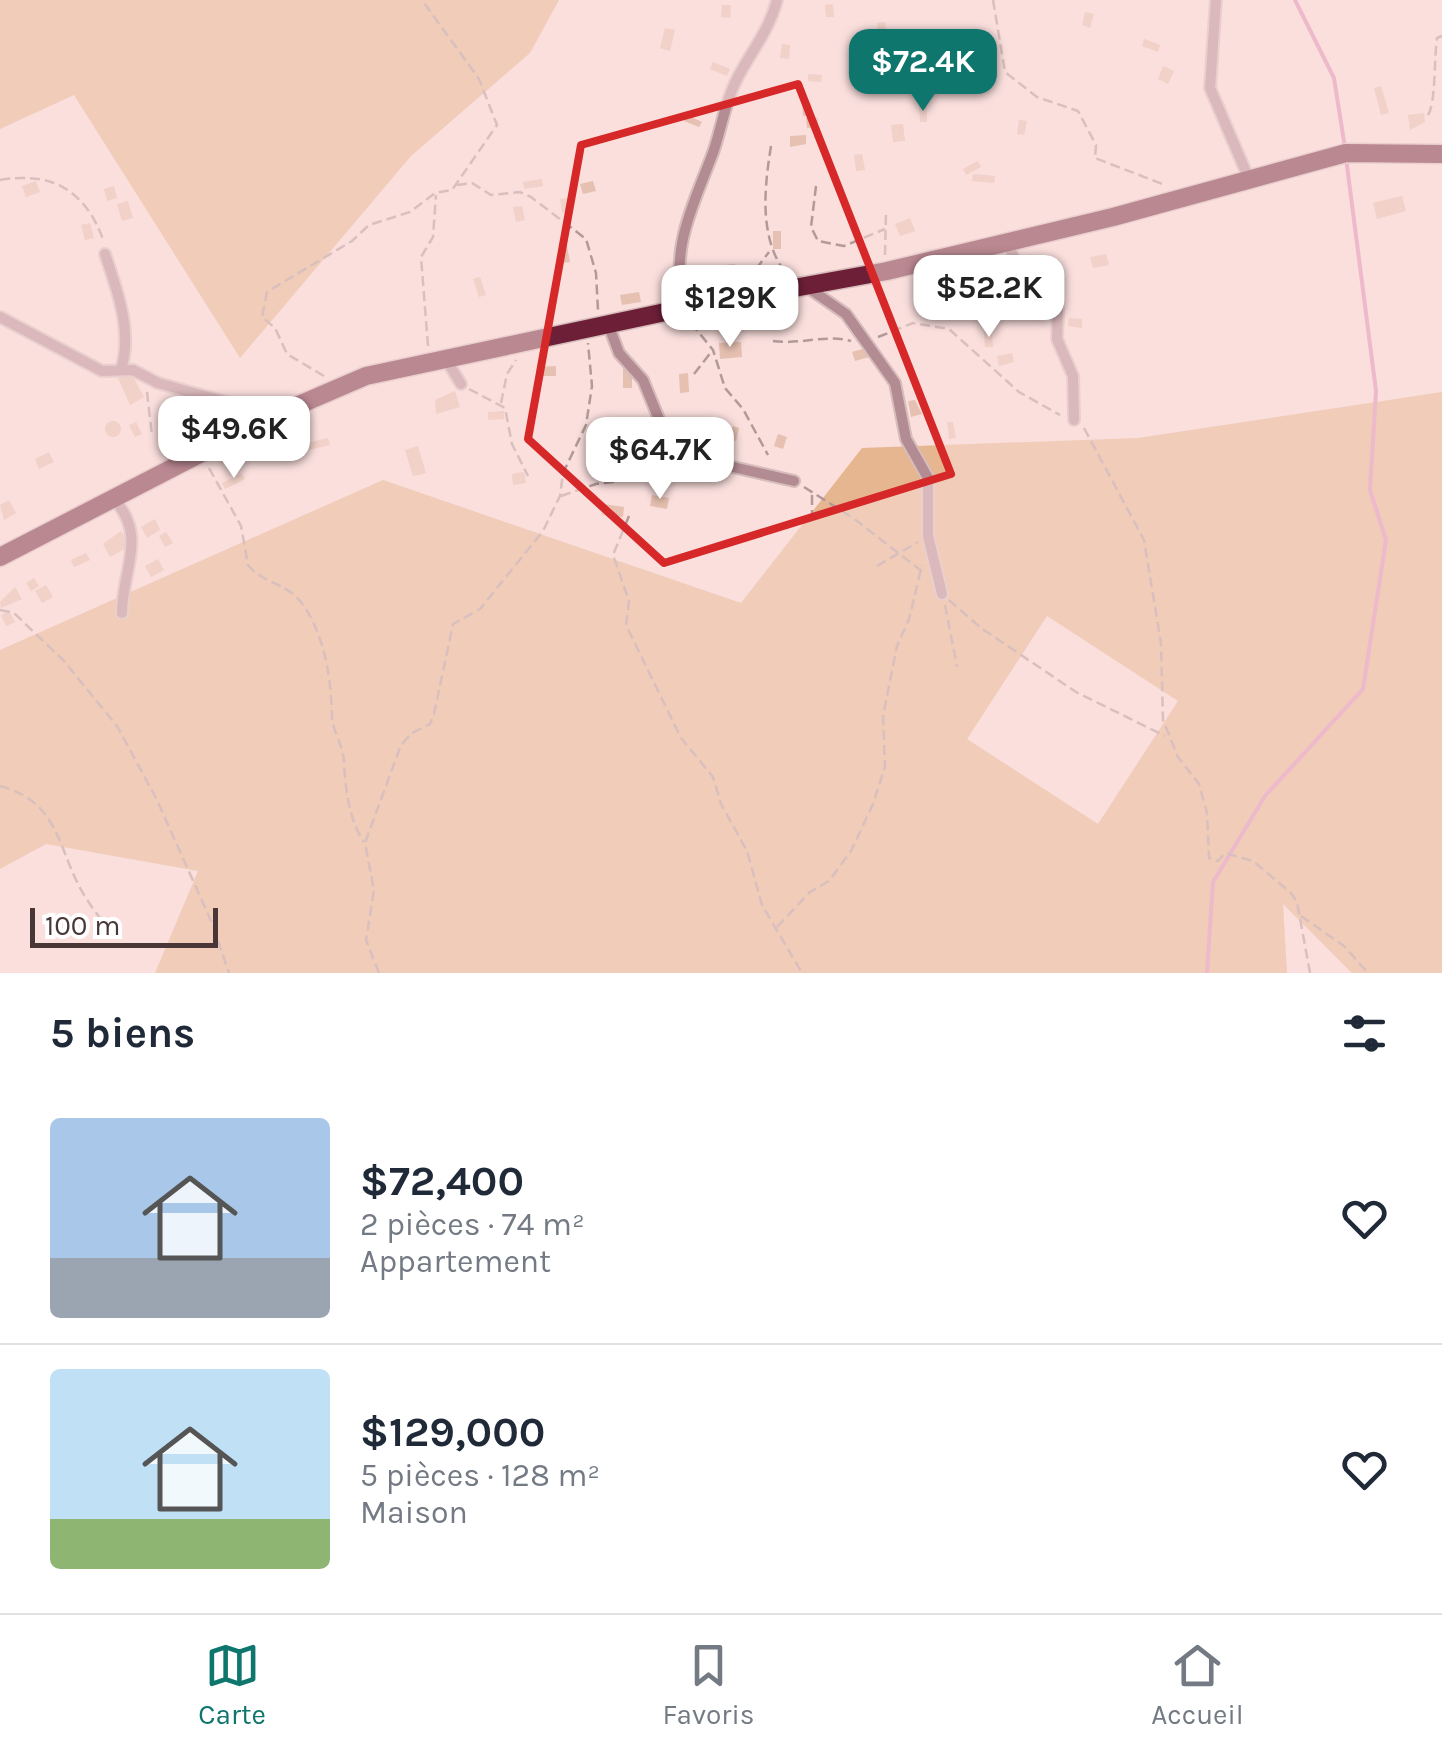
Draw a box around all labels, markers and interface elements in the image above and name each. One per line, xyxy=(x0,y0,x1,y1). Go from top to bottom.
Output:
pin: $72.4K xyxy=(842,29,1004,114)
text: $72.4K xyxy=(871,43,975,80)
pin: $52.2K xyxy=(908,255,1070,340)
pin: $129K xyxy=(660,265,800,350)
text: $52.2K xyxy=(935,269,1043,306)
text: $129K xyxy=(683,279,777,316)
pin: $49.6K xyxy=(153,396,315,481)
text: $49.6K xyxy=(180,410,288,447)
pin: $64.7K xyxy=(579,417,741,502)
text: $64.7K xyxy=(608,431,712,468)
scale bar xyxy=(30,903,218,948)
text: 100 m xyxy=(45,909,120,942)
icon: filters xyxy=(1337,1006,1392,1061)
text: 5 biens xyxy=(50,1008,195,1058)
text: $72,400 xyxy=(360,1156,524,1206)
icon: home xyxy=(130,1158,250,1278)
icon: heart xyxy=(1337,1191,1392,1246)
text: 2 pièces · 74 m² xyxy=(360,1206,585,1243)
text: Appartement xyxy=(360,1243,551,1280)
text: $129,000 xyxy=(360,1407,545,1457)
icon: home xyxy=(130,1409,250,1529)
icon: heart xyxy=(1337,1442,1392,1497)
text: 5 pièces · 128 m² xyxy=(360,1457,600,1494)
text: Maison xyxy=(360,1494,468,1531)
tab: Carte xyxy=(198,1638,266,1731)
tab: Favoris xyxy=(663,1638,755,1731)
tab: Accueil xyxy=(1151,1638,1244,1731)

